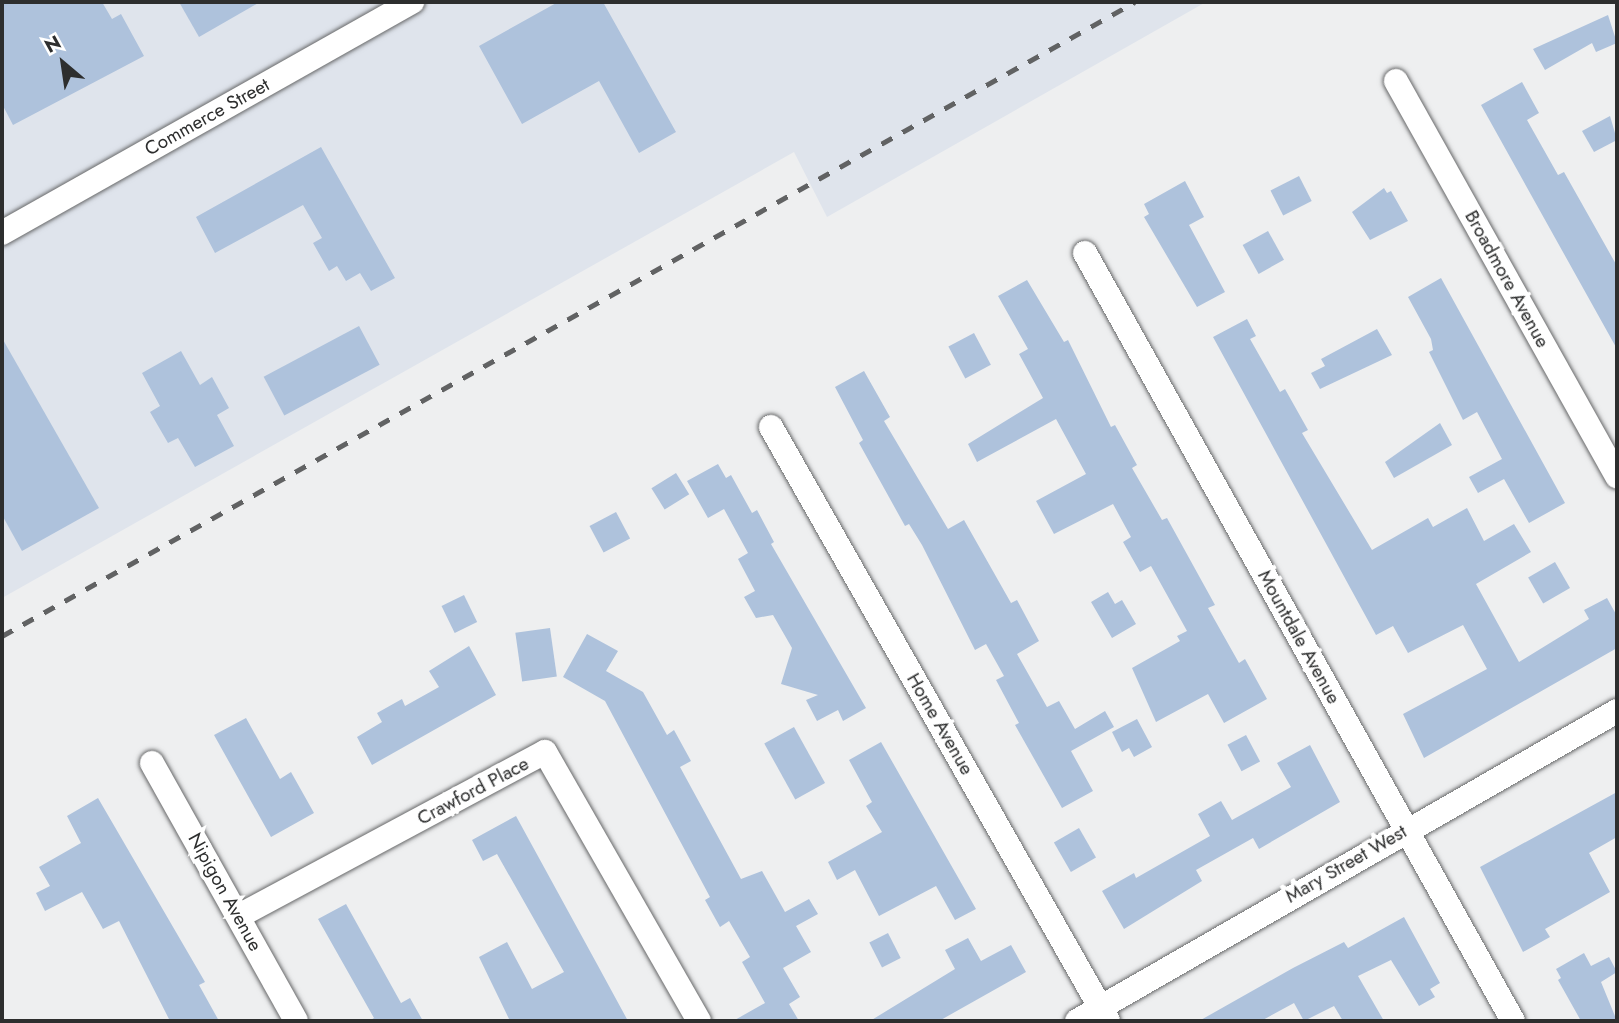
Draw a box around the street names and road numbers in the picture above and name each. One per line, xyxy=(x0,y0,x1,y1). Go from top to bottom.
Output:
street label: Commerce Street xyxy=(141,73,273,161)
street label: Broadmore Avenue xyxy=(1460,206,1554,352)
street label: Mountdale Avenue xyxy=(1253,566,1345,708)
street label: Home Avenue xyxy=(902,669,978,779)
street label: Crawford Place xyxy=(413,752,533,830)
street label: Mary Street West xyxy=(1281,820,1411,908)
street label: Nipigon Avenue xyxy=(183,829,267,955)

